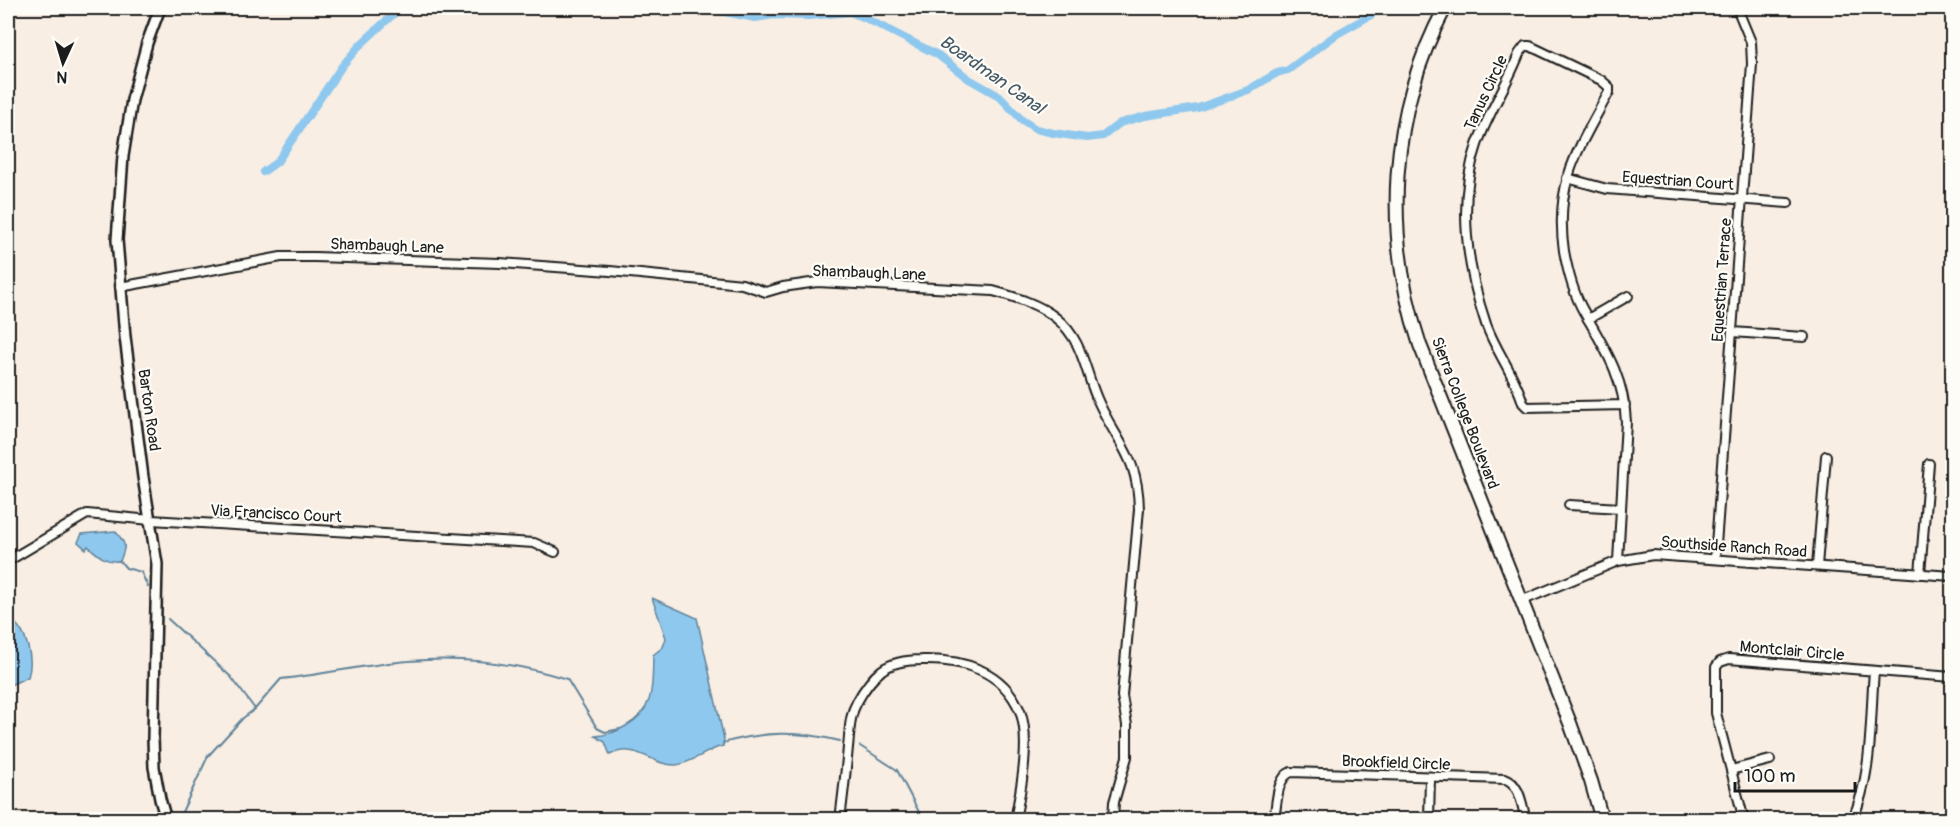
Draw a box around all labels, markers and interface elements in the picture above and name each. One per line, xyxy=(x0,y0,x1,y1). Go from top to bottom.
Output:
water label: Boardman Canal xyxy=(935,30,1050,121)
north arrow xyxy=(33,33,93,93)
street label: Tanus Circle xyxy=(1460,52,1512,134)
text: N xyxy=(56,67,68,87)
street label: Equestrian Court xyxy=(1621,167,1735,195)
street label: Equestrian Terrace xyxy=(1708,217,1736,343)
street label: Shambaugh Lane xyxy=(330,234,444,258)
street label: Shambaugh Lane xyxy=(812,261,926,285)
street label: Sierra College Boulevard xyxy=(1427,334,1503,492)
street label: Barton Road xyxy=(133,368,165,452)
street label: Via Francisco Court xyxy=(210,501,343,527)
street label: Southside Ranch Road xyxy=(1660,532,1808,562)
street label: Montclair Circle xyxy=(1739,636,1845,666)
street label: Brookfield Circle xyxy=(1341,751,1451,775)
scale bar xyxy=(1735,755,1855,793)
text: 100 m xyxy=(1744,765,1796,788)

